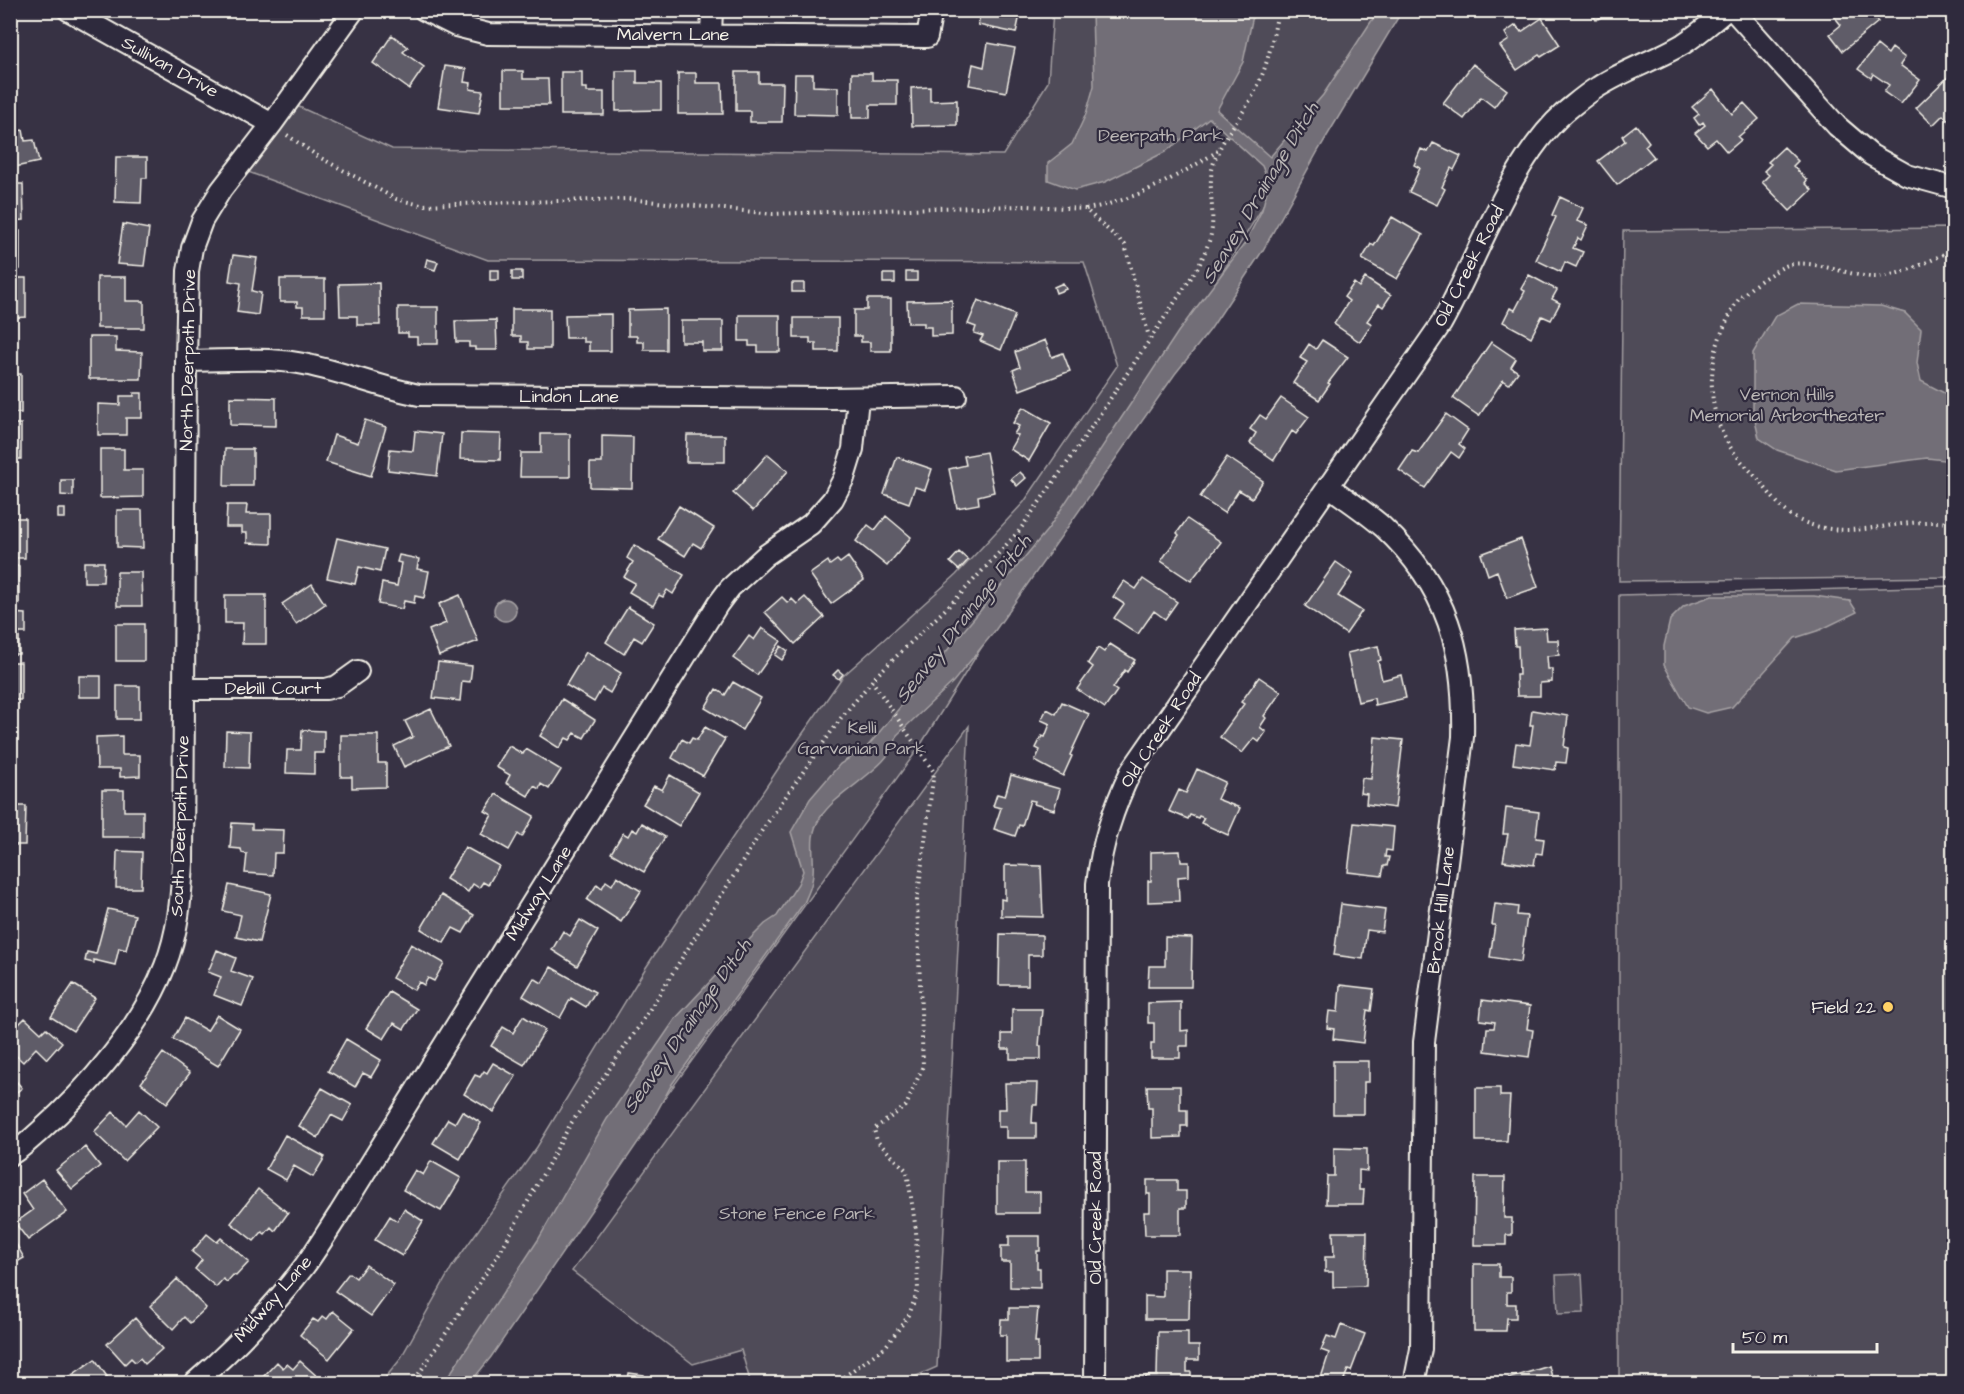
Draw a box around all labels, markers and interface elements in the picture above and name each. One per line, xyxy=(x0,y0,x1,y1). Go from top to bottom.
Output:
street label: Malvern Lane xyxy=(617,22,729,47)
street label: Sullivan Drive xyxy=(117,30,223,104)
water label: Seavey Drainage Ditch xyxy=(1195,96,1327,290)
park label: Deerpath Park xyxy=(1098,123,1224,148)
street label: Old Creek Road xyxy=(1428,201,1510,331)
street label: North Deerpath Drive xyxy=(174,269,202,451)
park label: Vernon Hills Memorial Arbortheater xyxy=(1690,382,1884,428)
street label: Lindon Lane xyxy=(519,384,619,409)
water label: Seavey Drainage Ditch xyxy=(888,528,1039,710)
street label: Old Creek Road xyxy=(1114,667,1208,793)
street label: Debill Court xyxy=(225,676,322,701)
park label: Kelli Garvanian Park xyxy=(798,715,926,761)
street label: South Deerpath Drive xyxy=(164,735,196,917)
street label: Midway Lane xyxy=(500,840,579,946)
street label: Brook Hill Lane xyxy=(1421,845,1461,975)
water label: Seavey Drainage Ditch xyxy=(616,932,759,1119)
place label: Field 22 xyxy=(1811,995,1877,1020)
marker: Field 22 xyxy=(1881,1000,1895,1014)
street label: Old Creek Road xyxy=(1083,1151,1108,1285)
park label: Stone Fence Park xyxy=(719,1201,875,1226)
street label: Midway Lane xyxy=(228,1250,319,1349)
scale bar xyxy=(1733,1316,1877,1354)
text: 50 m xyxy=(1742,1325,1787,1350)

